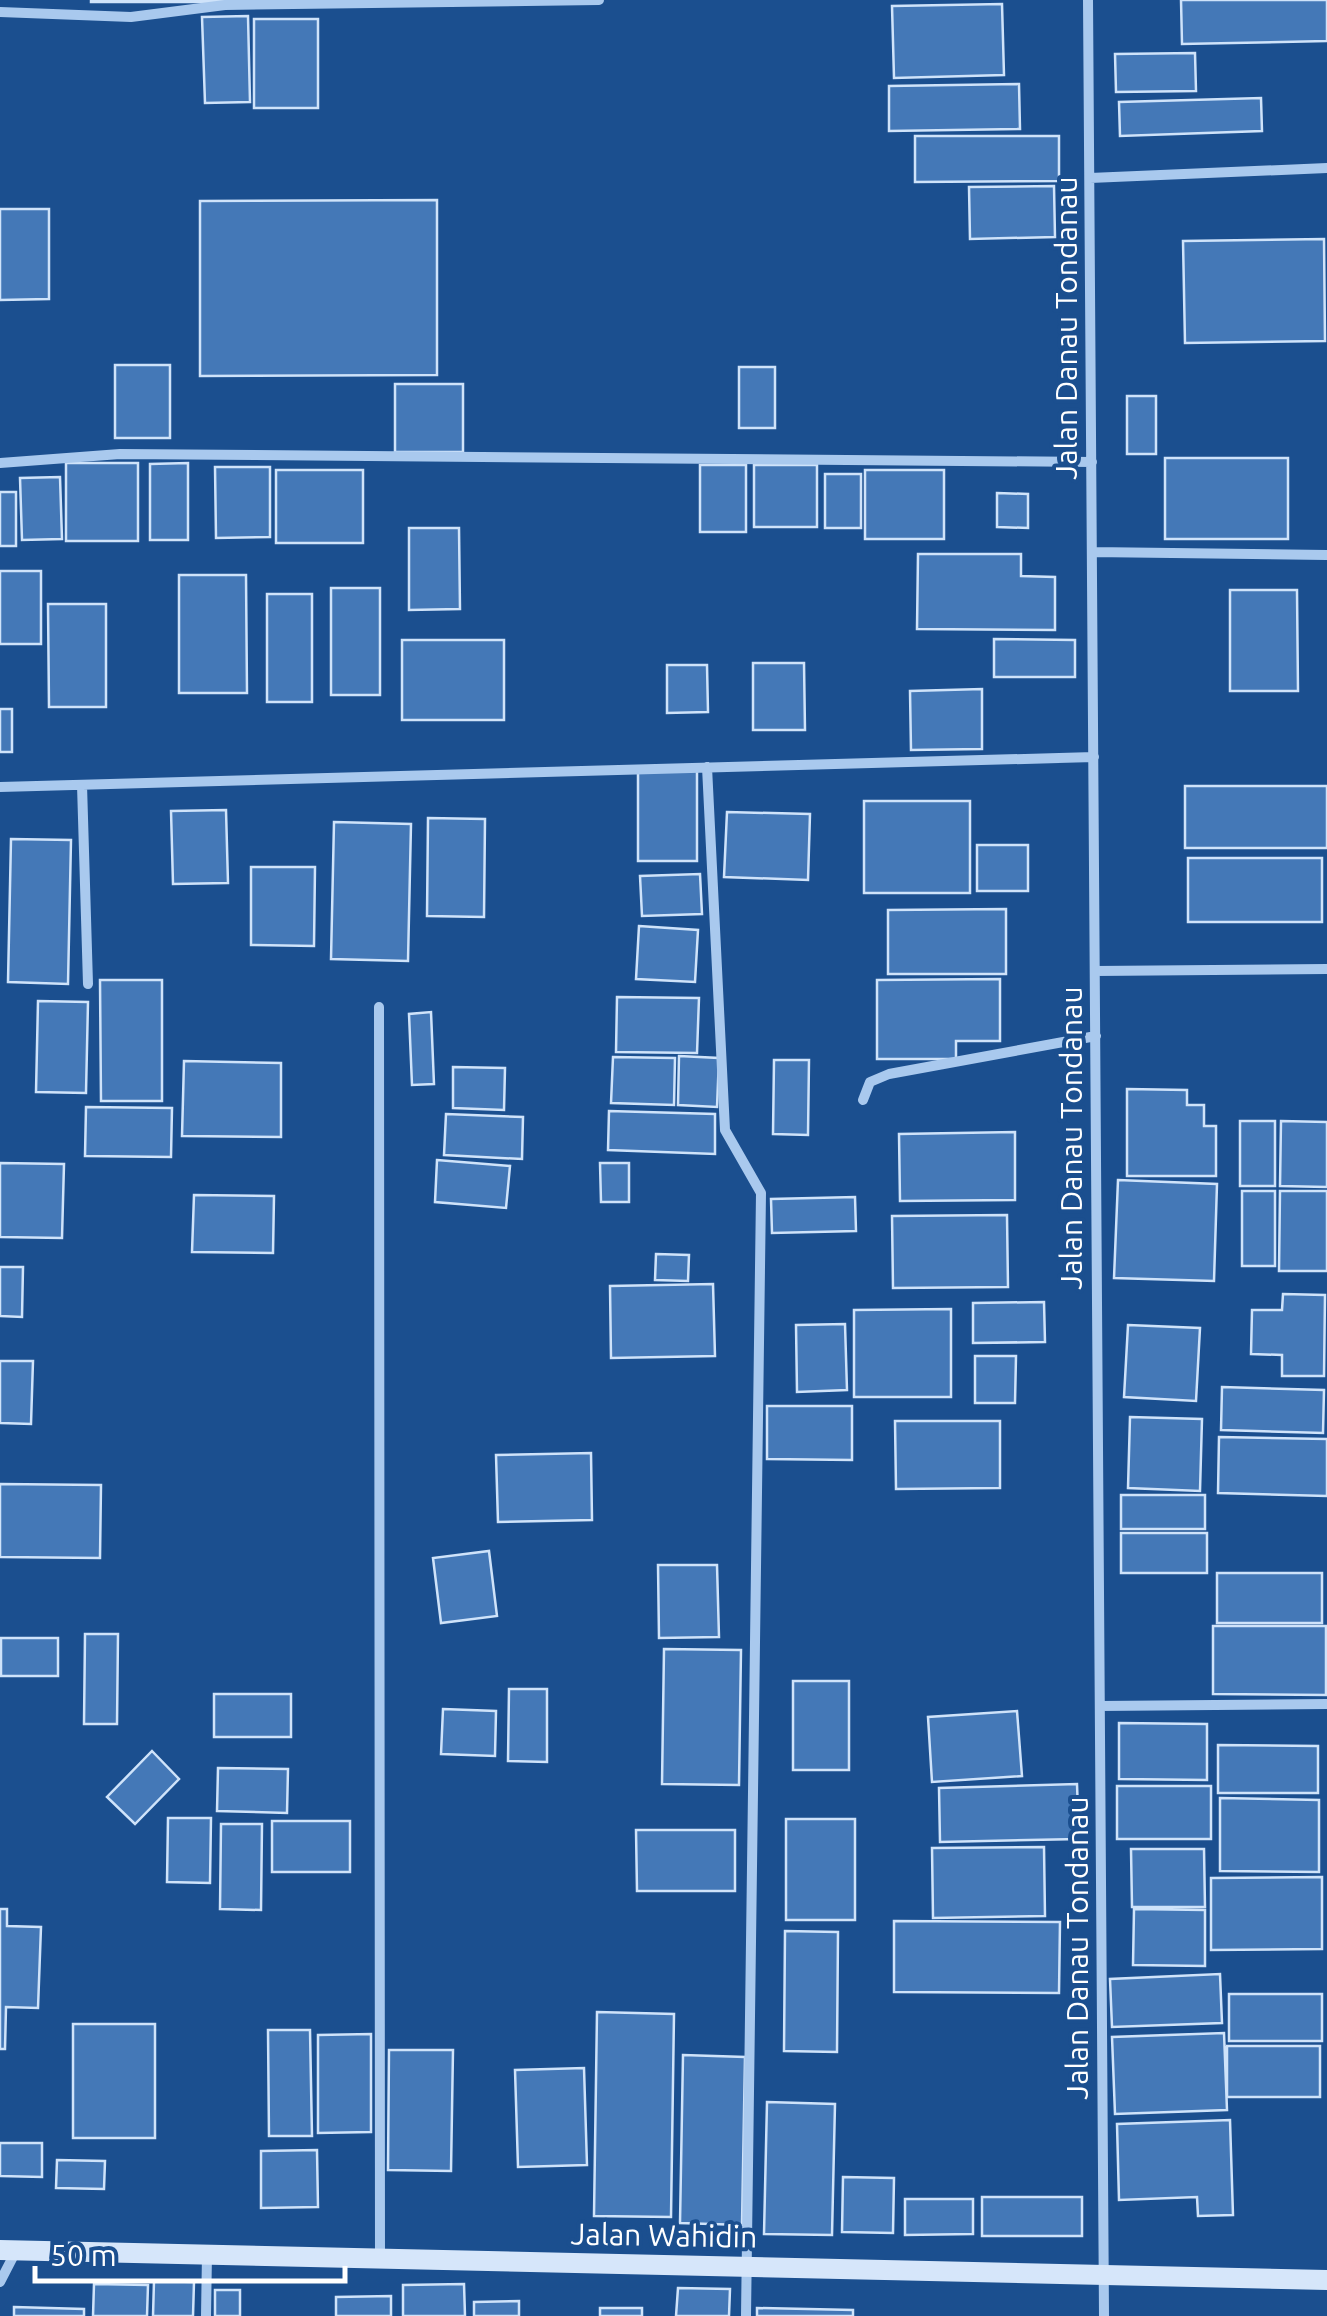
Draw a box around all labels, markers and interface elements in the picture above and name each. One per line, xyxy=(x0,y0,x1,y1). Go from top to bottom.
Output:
street label: Jalan Danau Tondanau xyxy=(1049,176,1083,480)
street label: Jalan Danau Tondanau xyxy=(1054,986,1088,1290)
street label: Jalan Danau Tondanau xyxy=(1060,1796,1094,2100)
street label: Jalan Wahidin xyxy=(570,2216,758,2254)
scale bar xyxy=(35,2221,345,2283)
text: 50 m xyxy=(50,2238,117,2272)

